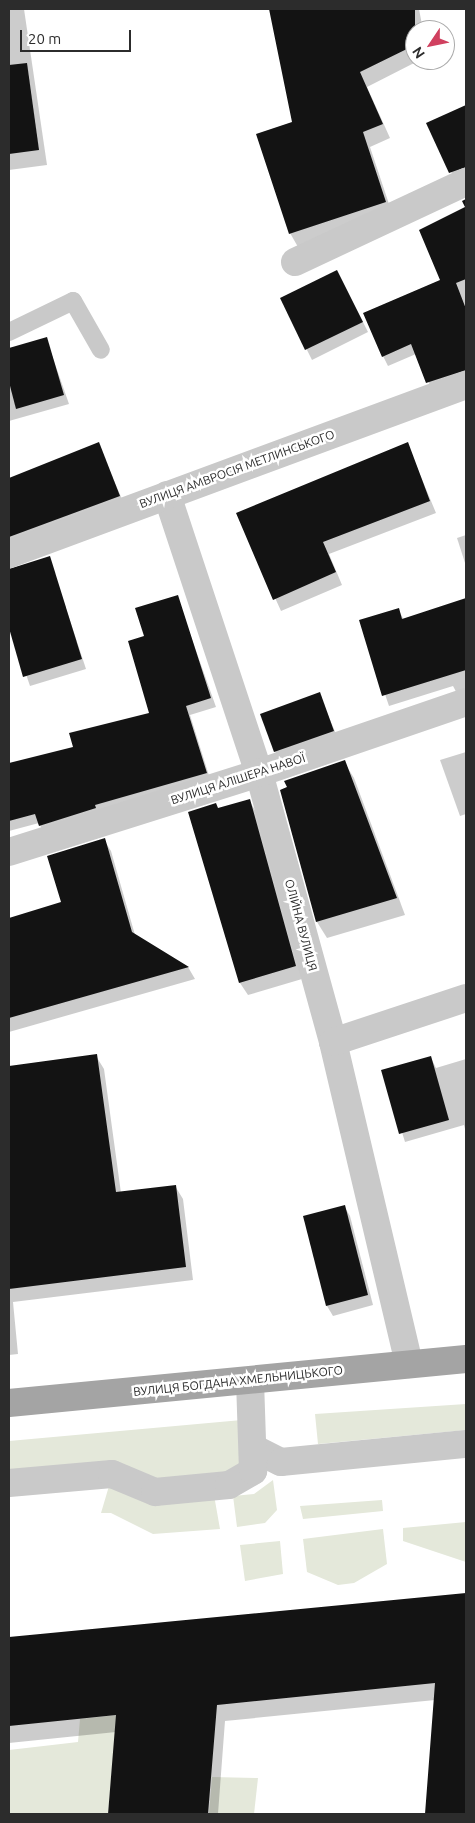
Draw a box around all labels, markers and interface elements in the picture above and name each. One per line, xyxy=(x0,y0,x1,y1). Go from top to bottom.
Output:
scale bar xyxy=(22,20,134,52)
north arrow xyxy=(405,20,455,70)
text: 20 m xyxy=(28,30,61,47)
text: N xyxy=(409,44,428,62)
street label: ВУЛИЦЯ АМВРОСІЯ МЕТЛИНСЬКОГО xyxy=(137,427,337,511)
street label: ВУЛИЦЯ АЛІШЕРА НАВОЇ xyxy=(169,750,307,808)
street label: ОЛІЙНА ВУЛИЦЯ xyxy=(282,878,320,972)
street label: ВУЛИЦЯ БОГДАНА ХМЕЛЬНИЦЬКОГО xyxy=(132,1363,344,1399)

